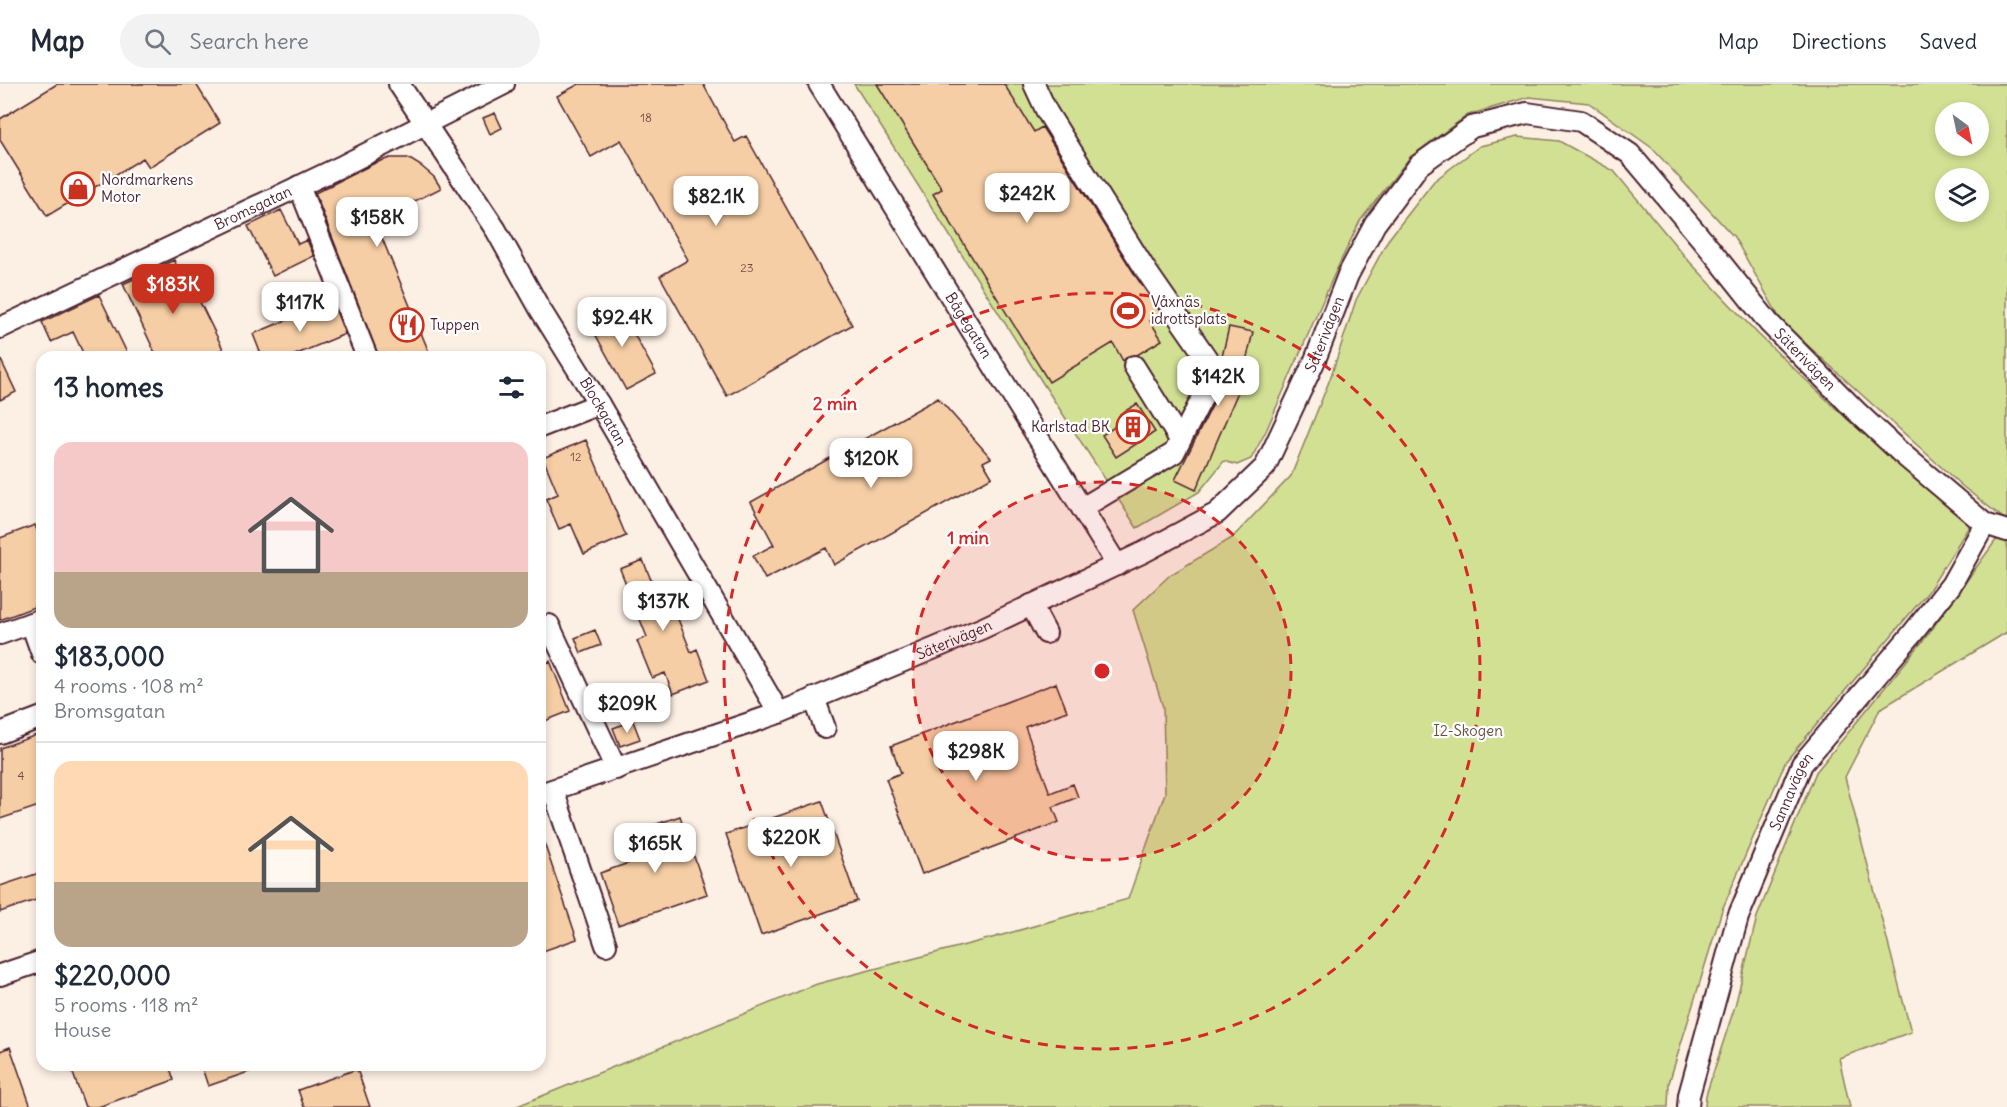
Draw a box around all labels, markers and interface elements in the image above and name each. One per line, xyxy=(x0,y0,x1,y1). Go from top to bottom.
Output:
search box xyxy=(120,14,540,68)
text: Map xyxy=(30,23,84,59)
icon: search xyxy=(141,25,174,58)
text: Search here xyxy=(189,27,309,55)
text: Map xyxy=(1718,28,1759,55)
text: Directions xyxy=(1792,28,1886,55)
text: Saved xyxy=(1919,28,1977,55)
north arrow xyxy=(1935,102,1989,156)
map controls xyxy=(1935,102,1989,222)
house number: 18 xyxy=(640,110,652,125)
button: layers xyxy=(1935,168,1989,222)
place label: Nordmarkens Motor xyxy=(101,170,194,206)
shop icon: Nordmarkens Motor xyxy=(60,171,96,207)
pin: $242K xyxy=(985,173,1069,224)
pin: $82.1K xyxy=(667,176,765,227)
text: $242K xyxy=(999,180,1055,205)
street label: Bromsgatan xyxy=(211,181,295,234)
text: $82.1K xyxy=(687,183,745,208)
pin: $158K xyxy=(335,197,419,248)
text: $158K xyxy=(350,204,404,229)
house number: 23 xyxy=(740,260,754,275)
pin: $183K xyxy=(131,264,215,315)
text: $183K xyxy=(146,271,200,296)
pin: $117K xyxy=(258,282,342,333)
text: $117K xyxy=(276,289,324,314)
street label: Bågegatan xyxy=(941,289,997,362)
place label: Våxnäs idrottsplats xyxy=(1151,292,1227,328)
sports icon: Våxnäs idrottsplats xyxy=(1110,293,1146,329)
street label: Säterivägen xyxy=(1300,293,1348,375)
pin: $92.4K xyxy=(573,297,671,348)
text: $92.4K xyxy=(591,304,653,329)
restaurant icon: Tuppen xyxy=(389,307,425,343)
place label: Tuppen xyxy=(430,315,480,334)
street label: Säterivägen xyxy=(1770,324,1841,395)
pin: $142K xyxy=(1176,356,1260,407)
text: $142K xyxy=(1191,363,1245,388)
text: 13 homes xyxy=(54,371,164,404)
icon: filters xyxy=(495,371,528,404)
street label: Blockgatan xyxy=(576,374,631,449)
text: 2 min xyxy=(813,392,858,415)
building icon: Karlstad BK xyxy=(1115,409,1151,445)
place label: Karlstad BK xyxy=(1031,417,1111,436)
pin: $120K xyxy=(829,438,913,489)
text: $120K xyxy=(843,445,899,470)
house number: 12 xyxy=(570,449,582,464)
icon: home xyxy=(237,481,345,589)
text: 1 min xyxy=(947,526,989,549)
pin: $137K xyxy=(621,581,705,632)
text: $137K xyxy=(637,588,689,613)
street label: Säterivägen xyxy=(913,615,995,664)
text: $183,000 xyxy=(54,640,165,673)
centre of rings xyxy=(1092,661,1112,681)
text: 4 rooms · 108 m² xyxy=(54,673,204,698)
pin: $209K xyxy=(585,683,669,734)
text: $209K xyxy=(597,690,657,715)
text: Bromsgatan xyxy=(54,698,165,723)
park label: I2-Skogen xyxy=(1433,721,1503,740)
pin: $298K xyxy=(934,731,1018,782)
text: $298K xyxy=(947,738,1005,763)
street label: Sannavägen xyxy=(1765,748,1817,833)
house number: 4 xyxy=(18,768,25,783)
icon: home xyxy=(237,800,345,908)
pin: $220K xyxy=(749,817,833,868)
pin: $165K xyxy=(613,823,697,874)
text: $220K xyxy=(762,824,820,849)
text: $165K xyxy=(628,830,682,855)
text: $220,000 xyxy=(54,959,171,992)
text: 5 rooms · 118 m² xyxy=(54,992,199,1017)
text: House xyxy=(54,1017,111,1042)

